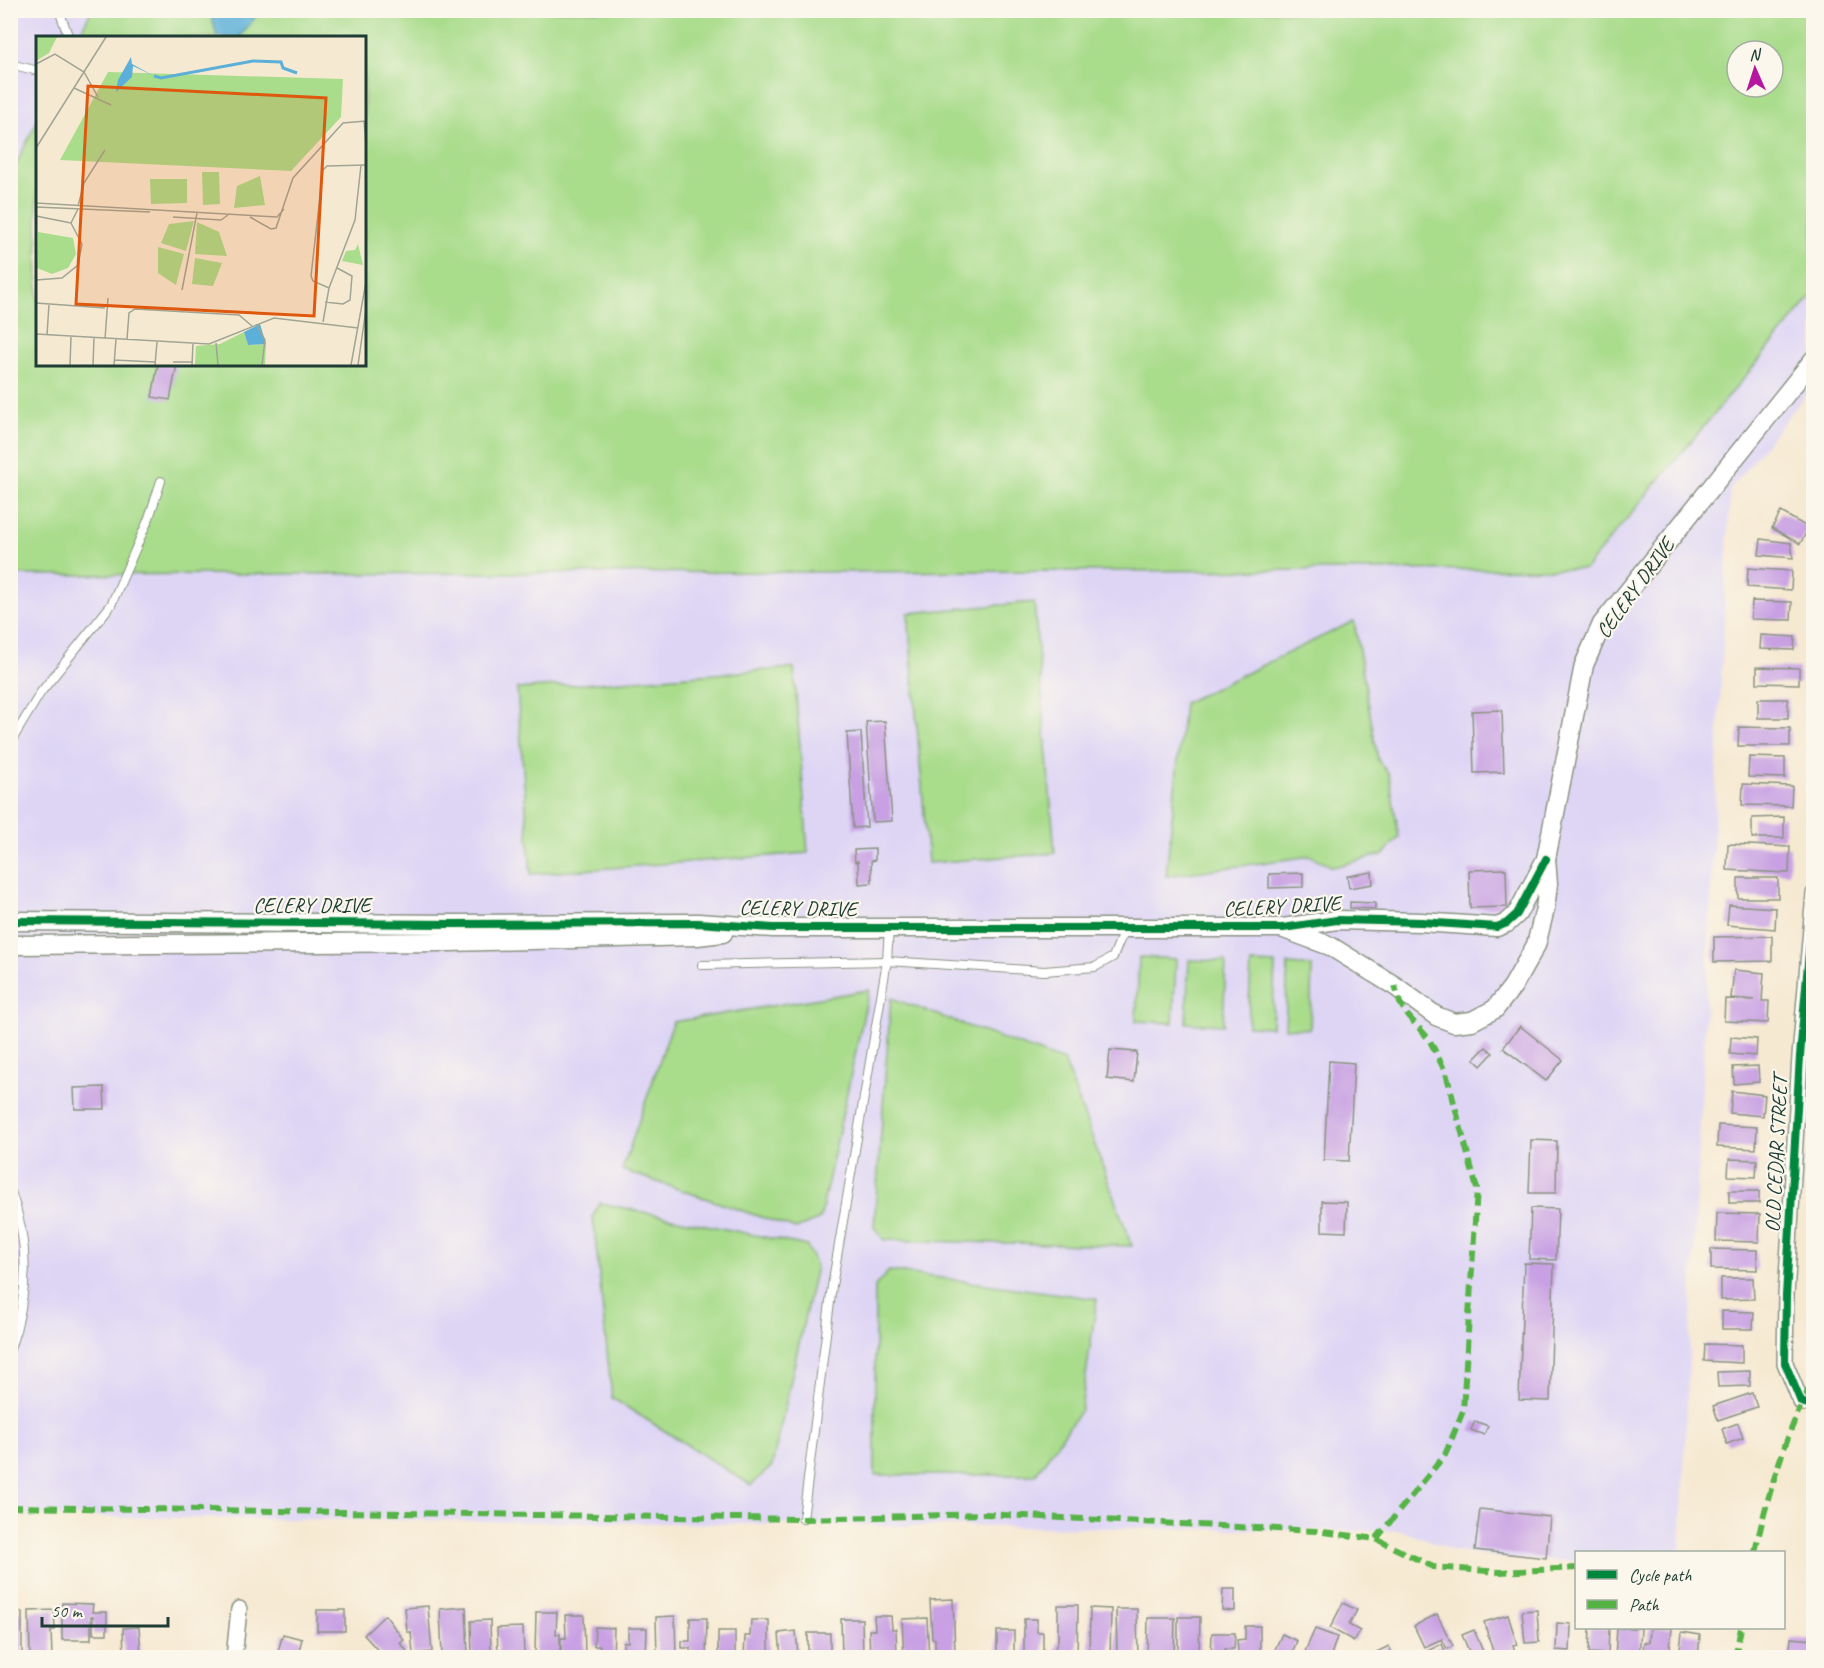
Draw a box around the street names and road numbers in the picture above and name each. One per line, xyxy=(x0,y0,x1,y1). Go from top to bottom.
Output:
street label: CELERY DRIVE xyxy=(1590,531,1682,643)
street label: CELERY DRIVE xyxy=(1223,890,1344,922)
street label: CELERY DRIVE xyxy=(253,892,374,918)
street label: CELERY DRIVE xyxy=(739,894,860,922)
street label: OLD CEDAR STREET xyxy=(1759,1070,1793,1233)

